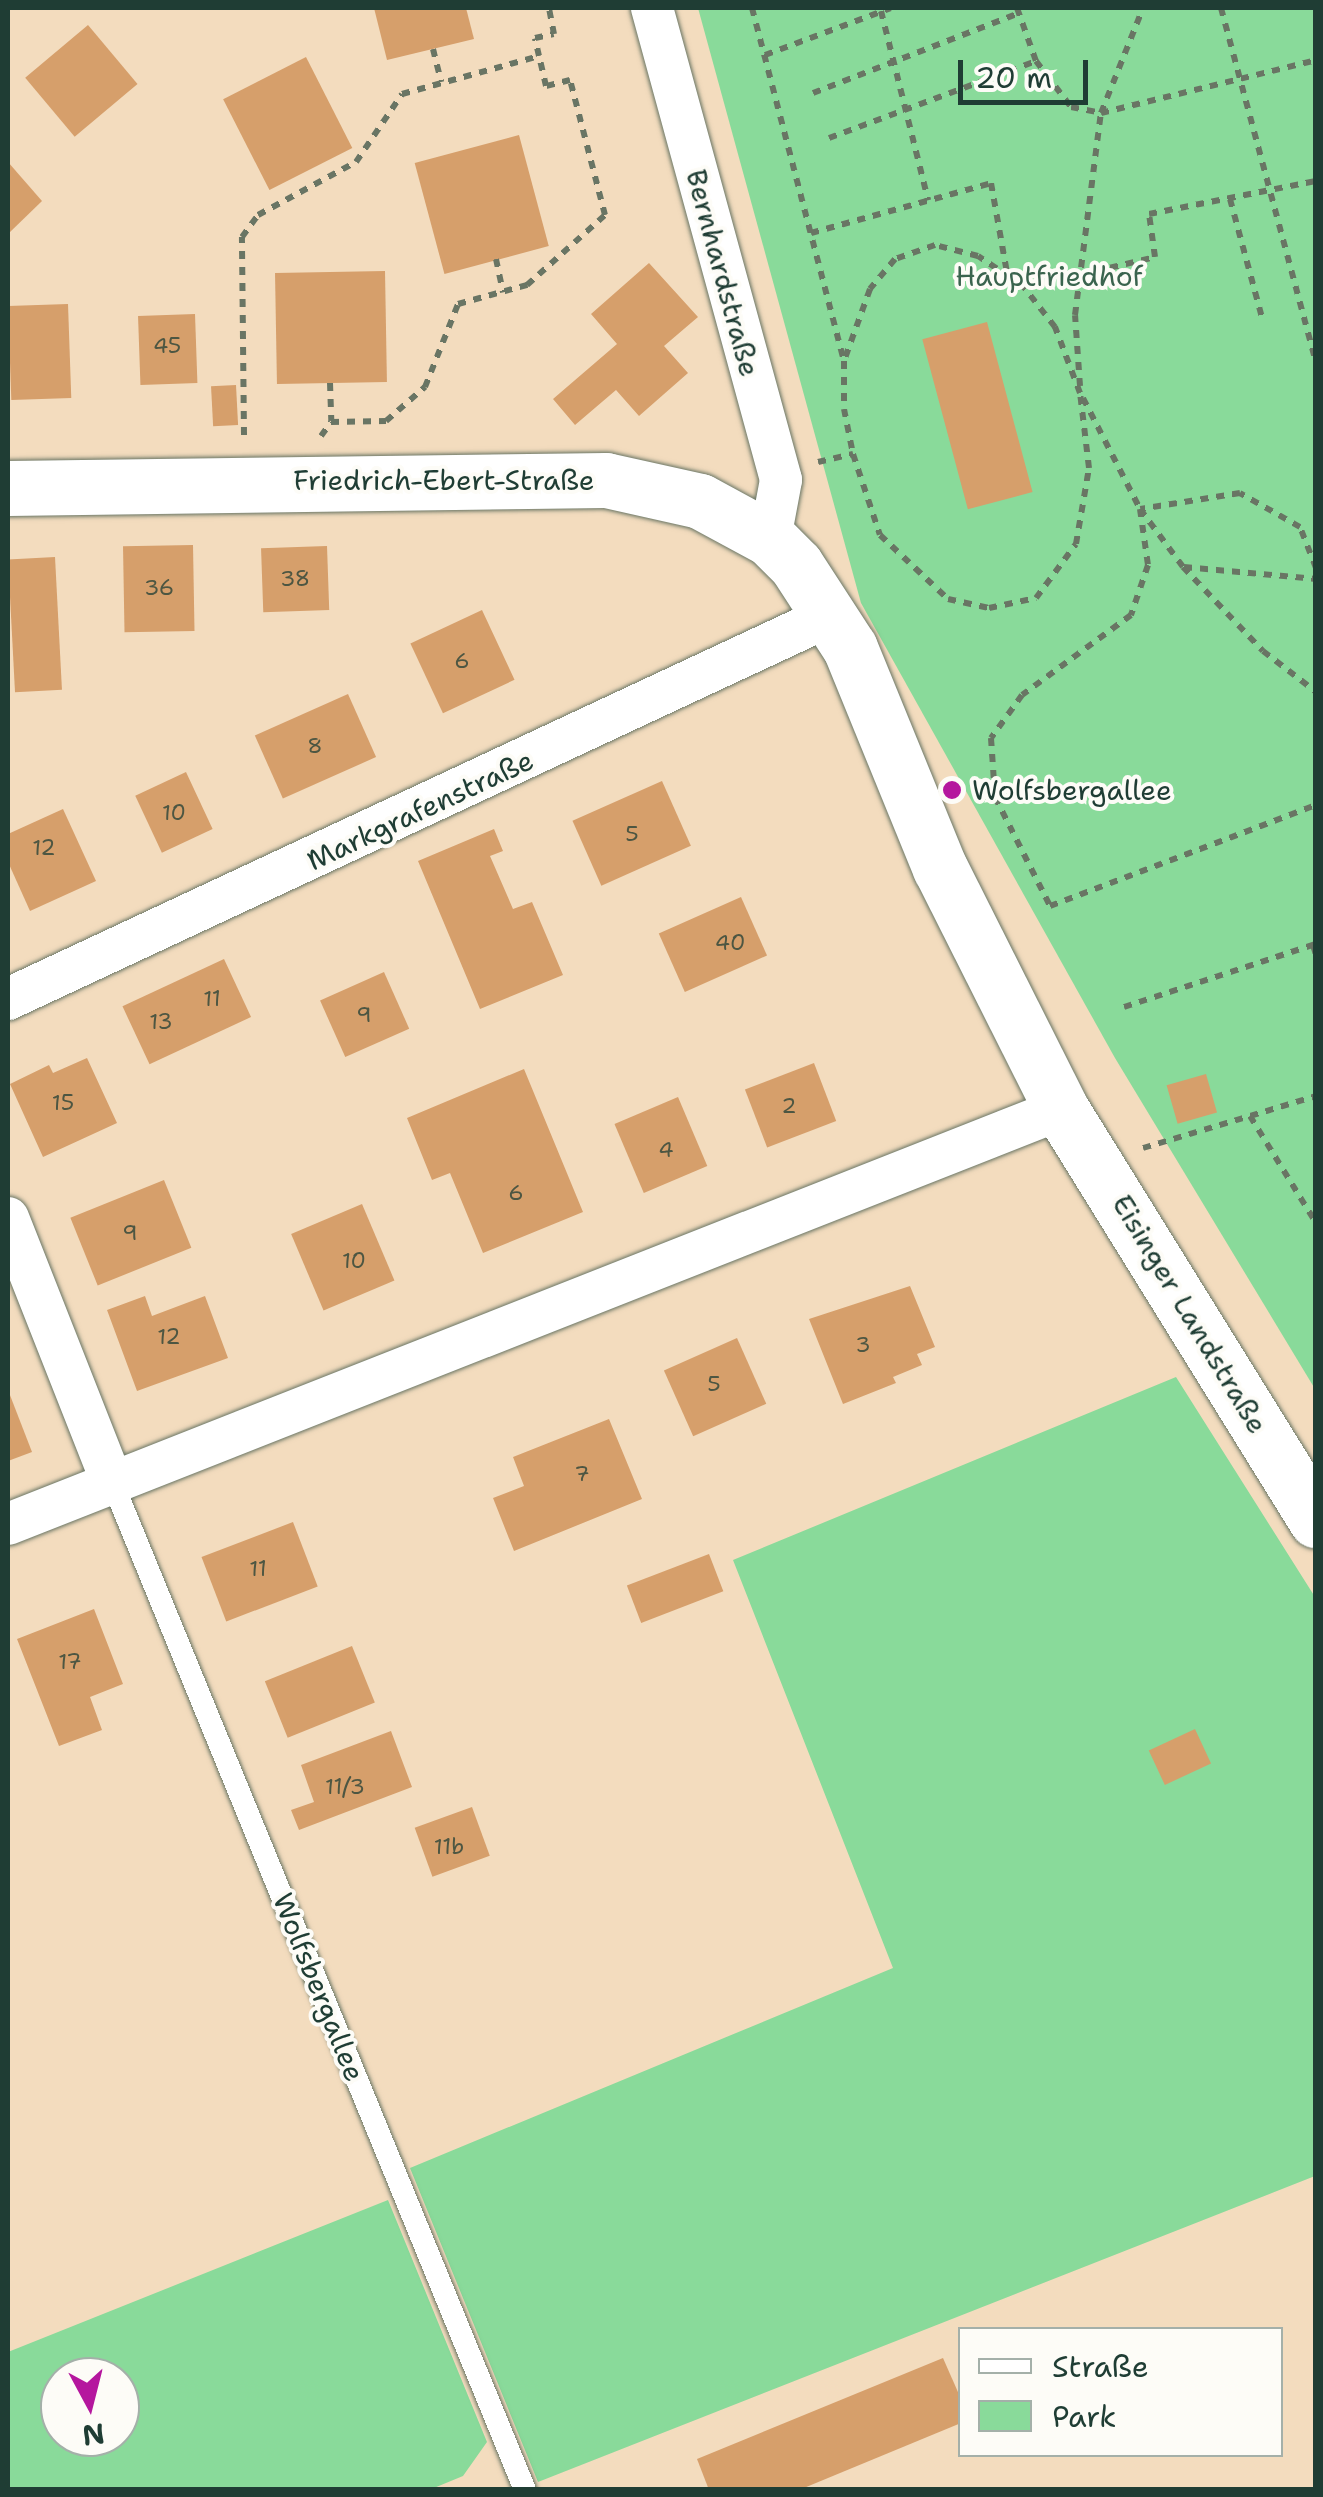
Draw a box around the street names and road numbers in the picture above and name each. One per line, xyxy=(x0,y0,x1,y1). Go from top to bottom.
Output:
street label: Bernhardstraße xyxy=(679,166,767,380)
street label: Friedrich-Ebert-Straße xyxy=(293,463,595,497)
street label: Markgrafenstraße xyxy=(301,743,539,877)
street label: Eisinger Landstraße xyxy=(1105,1188,1275,1440)
street label: Wolfsbergallee xyxy=(266,1888,372,2086)

